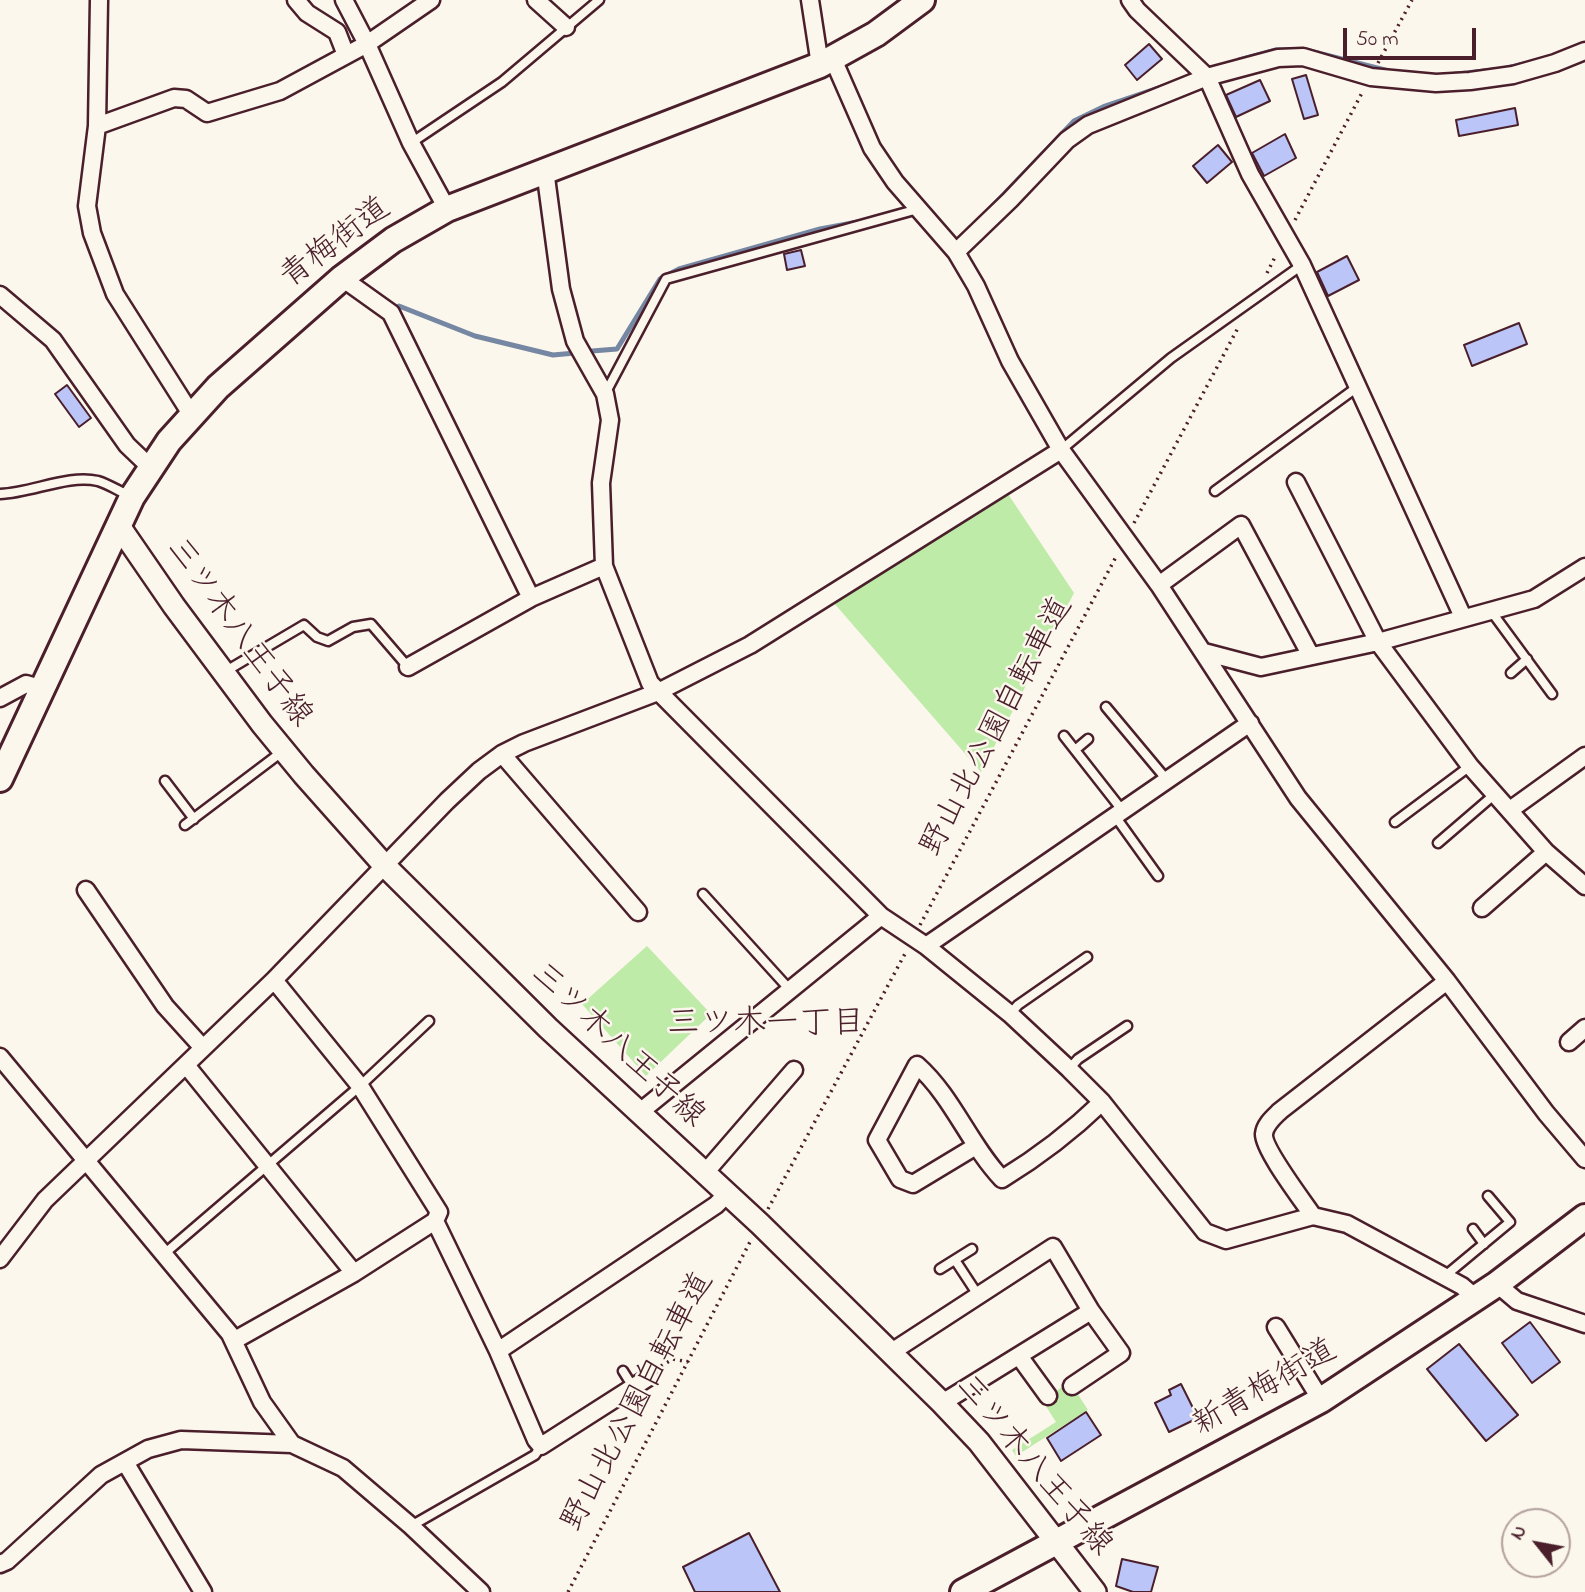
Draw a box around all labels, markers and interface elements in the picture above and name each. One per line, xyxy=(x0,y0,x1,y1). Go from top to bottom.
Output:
scale bar xyxy=(1347,14,1480,58)
text: 50 m xyxy=(1356,25,1399,55)
street label: 青梅街道 xyxy=(274,191,400,299)
street label: 三ツ木八王子線 xyxy=(156,532,318,736)
street label: 野山北公園自転車道 xyxy=(914,592,1084,864)
street label: 三ツ木八王子線 xyxy=(521,957,711,1137)
district label: 三ツ木一丁目 xyxy=(667,1007,865,1047)
street label: 野山北公園自転車道 xyxy=(555,1267,725,1539)
street label: 新青梅街道 xyxy=(1187,1333,1345,1447)
street label: 三ツ木八王子線 xyxy=(945,1369,1119,1565)
north arrow xyxy=(1501,1508,1571,1578)
text: N xyxy=(1504,1521,1534,1545)

